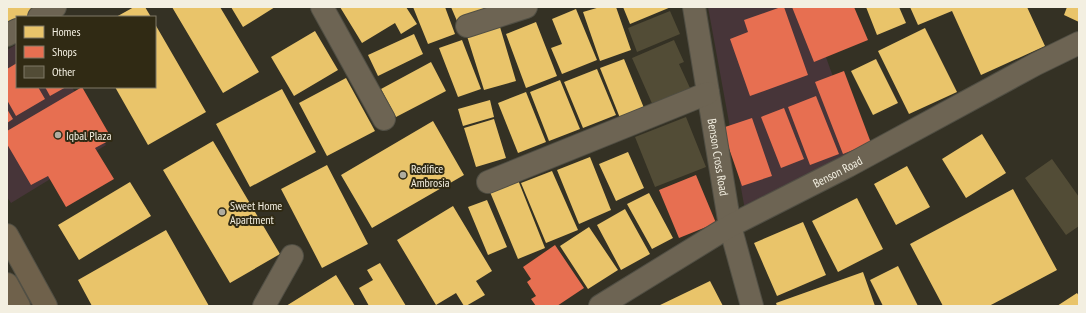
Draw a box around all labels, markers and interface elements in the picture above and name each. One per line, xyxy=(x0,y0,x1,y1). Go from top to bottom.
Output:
legend xyxy=(16,16,156,88)
text: Homes xyxy=(52,24,80,39)
text: Shops xyxy=(52,44,77,59)
text: Other xyxy=(52,64,76,79)
street label: Benson Cross Road xyxy=(705,117,732,197)
place label: Iqbal Plaza xyxy=(66,128,112,143)
marker: Iqbal Plaza xyxy=(53,130,63,140)
street label: Benson Road xyxy=(810,152,865,190)
place label: Redifice Ambrosia xyxy=(411,161,450,190)
marker: Redifice Ambrosia xyxy=(398,170,408,180)
place label: Sweet Home Apartment xyxy=(230,198,282,227)
marker: Sweet Home Apartment xyxy=(217,207,227,217)

